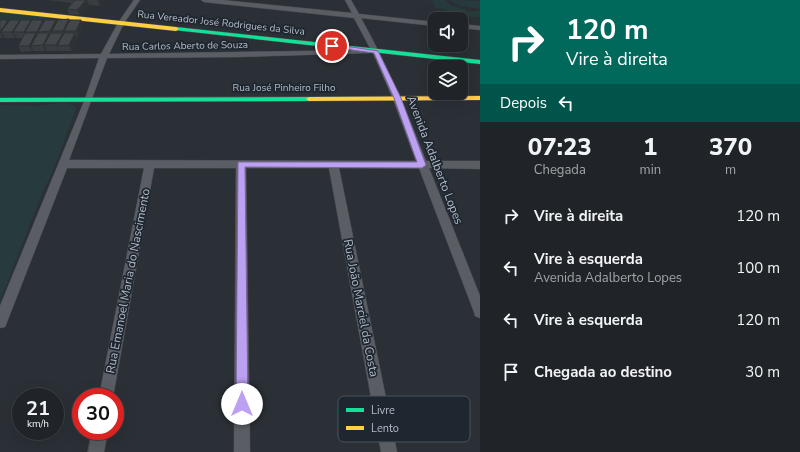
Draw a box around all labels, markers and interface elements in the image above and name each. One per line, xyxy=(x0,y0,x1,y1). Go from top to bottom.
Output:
street label: Rua Vereador José Rodrigues da Silva xyxy=(137,7,305,39)
text: 120 m xyxy=(566,11,649,49)
map controls xyxy=(428,12,468,100)
button: sound xyxy=(428,12,468,52)
icon: right xyxy=(500,16,552,68)
pin xyxy=(315,29,349,63)
icon: arrive xyxy=(321,35,343,57)
street label: Rua Carlos Aberto de Souza xyxy=(122,38,248,54)
text: Vire à direita xyxy=(566,47,668,71)
button: layers xyxy=(428,60,468,100)
street label: Rua José Pinheiro Filho xyxy=(233,81,336,95)
icon: left xyxy=(555,92,577,114)
street label: Avenida Adalberto Lopes xyxy=(403,93,467,227)
text: Depois xyxy=(500,93,547,113)
text: 07:23 xyxy=(528,131,592,163)
text: 1 xyxy=(643,131,658,163)
text: 370 xyxy=(709,131,752,163)
text: Chegada xyxy=(534,161,586,179)
text: min xyxy=(640,161,661,179)
text: m xyxy=(725,161,736,179)
street label: Rua Emanoel Maria do Nascimento xyxy=(102,187,154,375)
icon: right xyxy=(500,205,522,227)
text: Vire à direita xyxy=(534,206,623,226)
text: 120 m xyxy=(736,206,780,226)
street label: Rua João Marciel da Costa xyxy=(340,238,382,378)
text: Vire à esquerda xyxy=(534,249,643,269)
icon: left xyxy=(500,257,522,279)
text: 100 m xyxy=(736,258,780,278)
text: Avenida Adalberto Lopes xyxy=(534,269,682,287)
icon: left xyxy=(500,309,522,331)
text: Vire à esquerda xyxy=(534,310,643,330)
text: 120 m xyxy=(736,310,780,330)
icon: arrive xyxy=(500,361,522,383)
text: Chegada ao destino xyxy=(534,362,672,382)
text: 30 m xyxy=(745,362,780,382)
position arrow xyxy=(221,383,263,425)
speed limit sign: 30 xyxy=(72,388,124,440)
text: 21 xyxy=(26,395,50,422)
legend xyxy=(338,396,470,442)
text: Livre xyxy=(371,403,395,418)
text: km/h xyxy=(27,417,49,431)
text: Lento xyxy=(371,421,399,436)

